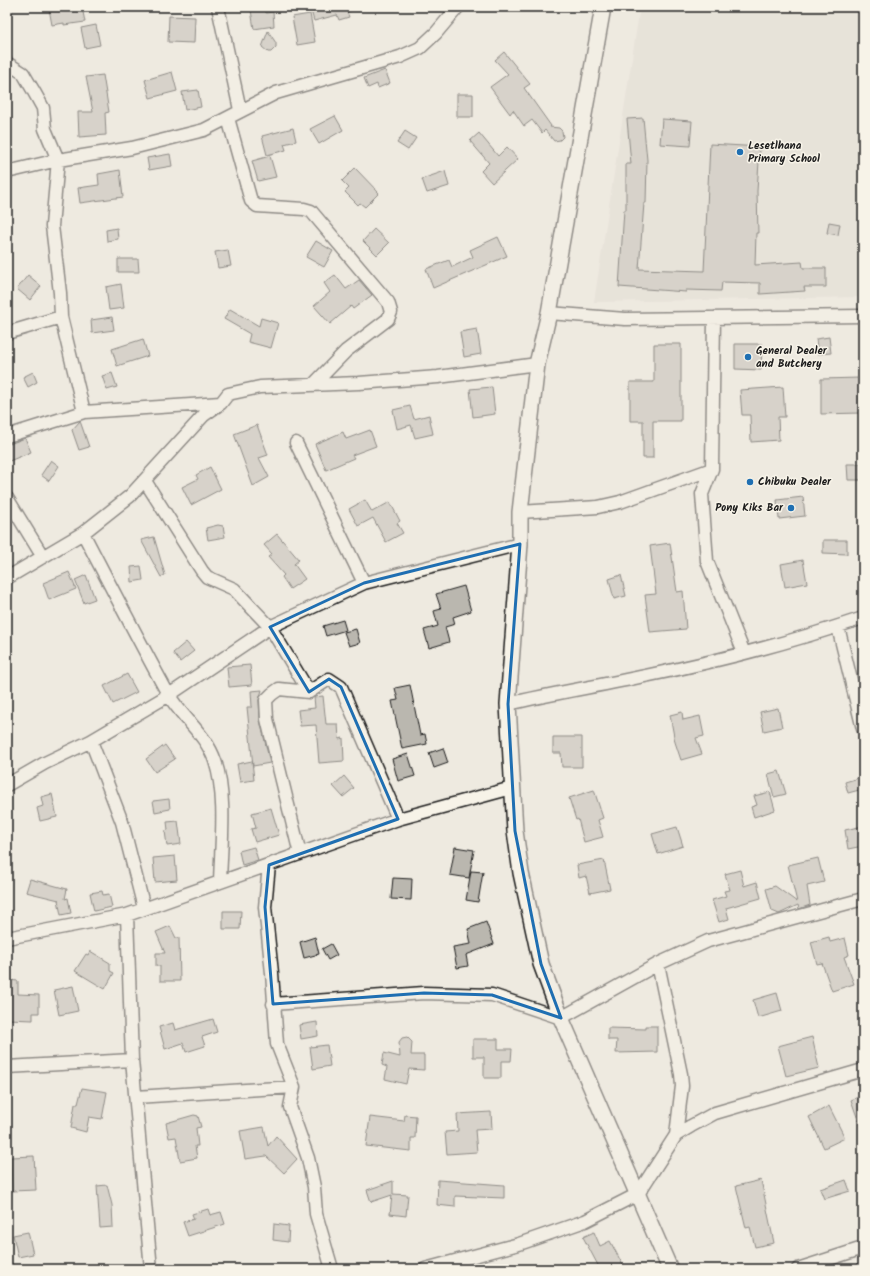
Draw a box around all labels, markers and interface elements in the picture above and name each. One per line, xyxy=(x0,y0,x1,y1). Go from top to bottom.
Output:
place label: Lesetlhana Primary School xyxy=(748,137,820,168)
marker: Lesetlhana Primary School xyxy=(735,147,745,157)
place label: General Dealer and Butchery xyxy=(756,342,828,373)
marker: General Dealer and Butchery xyxy=(743,352,753,362)
place label: Chibuku Dealer xyxy=(758,473,832,491)
marker: Chibuku Dealer xyxy=(745,477,755,487)
place label: Pony Kiks Bar xyxy=(715,499,784,517)
marker: Pony Kiks Bar xyxy=(786,503,796,513)

